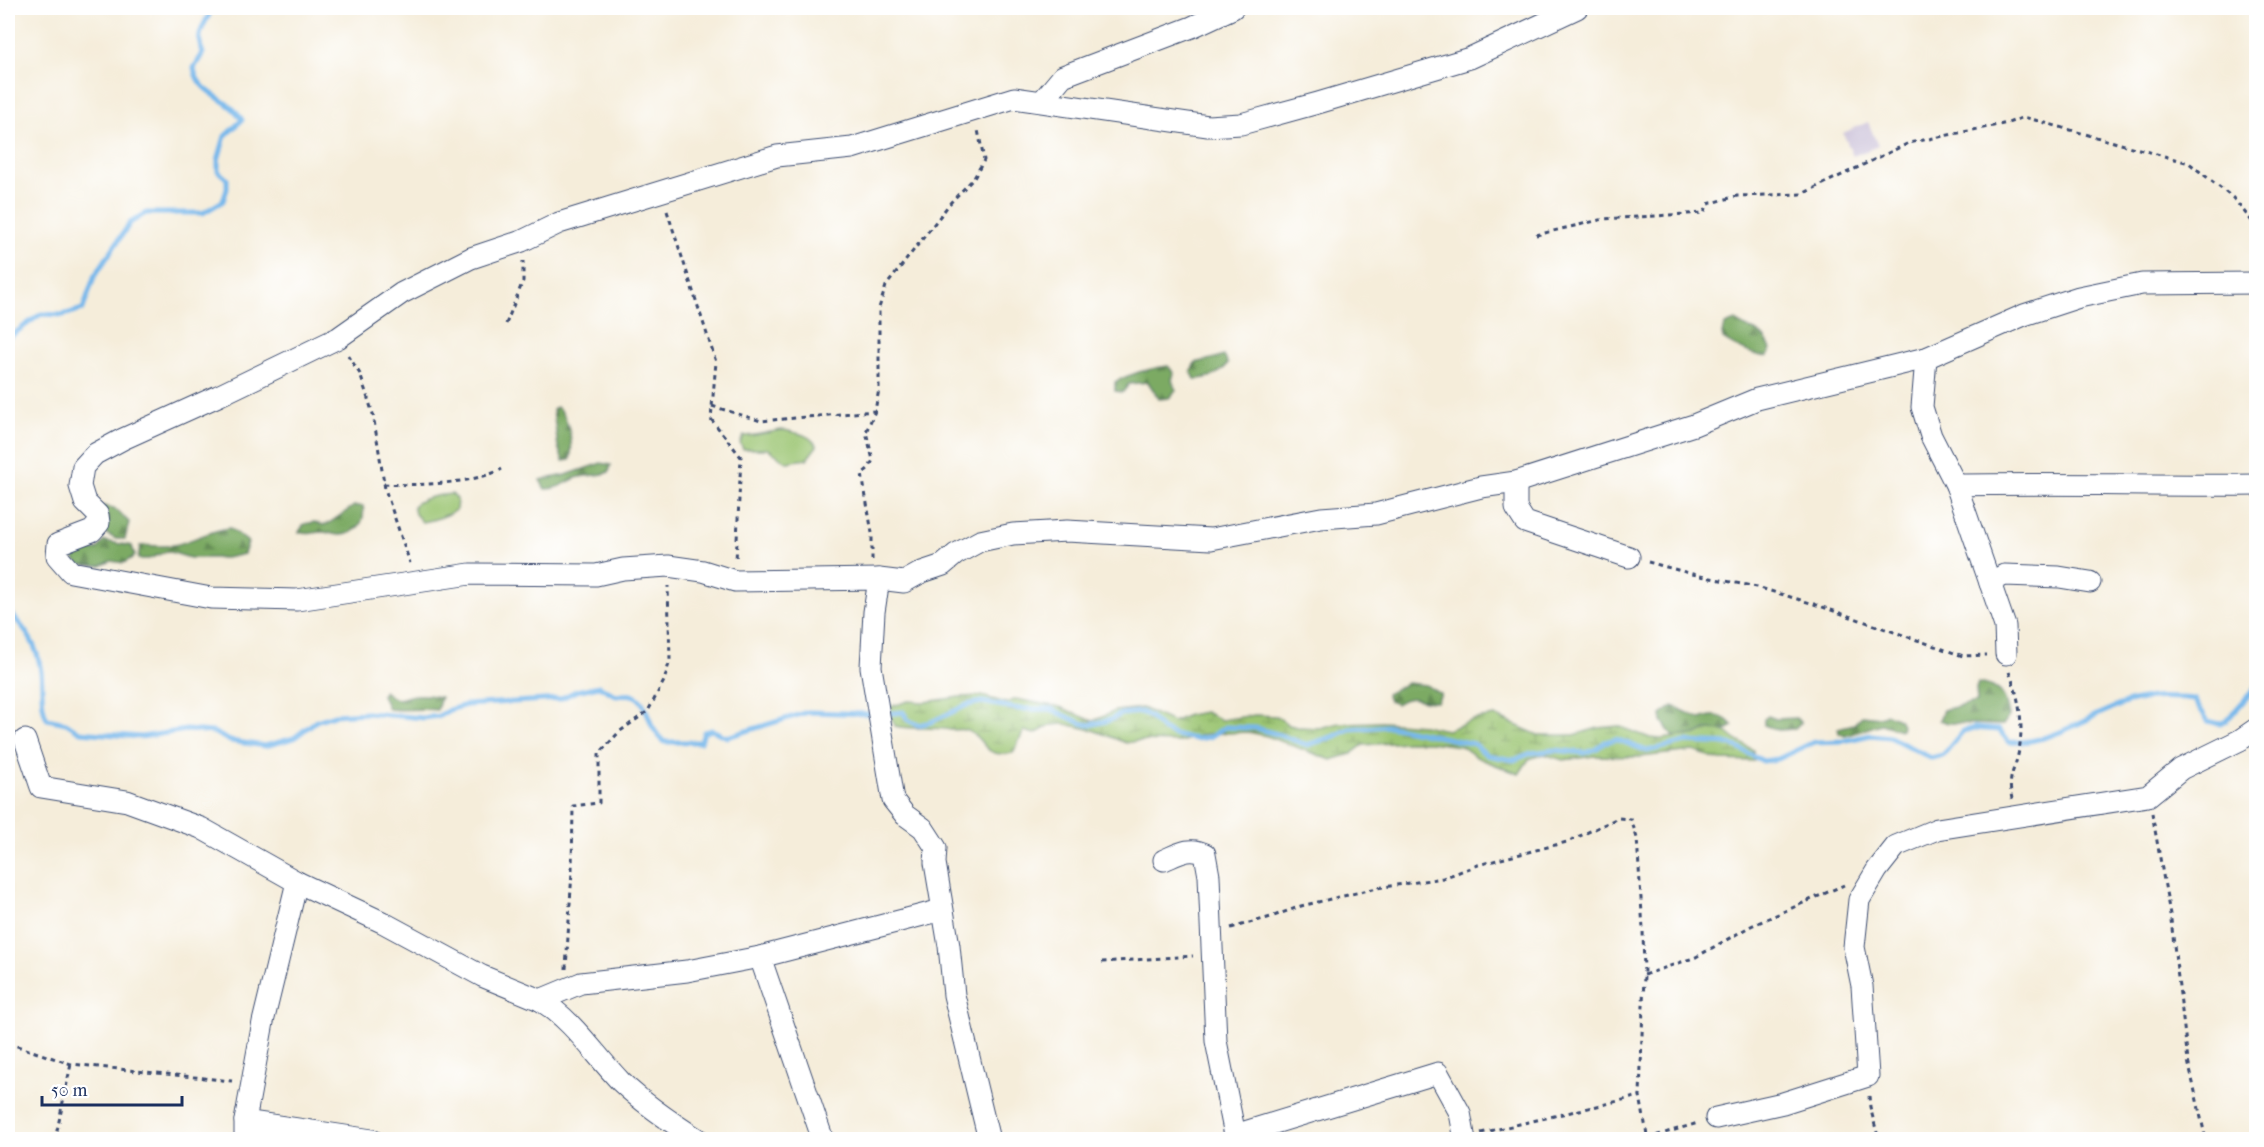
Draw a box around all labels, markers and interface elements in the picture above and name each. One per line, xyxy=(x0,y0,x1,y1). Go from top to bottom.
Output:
scale bar xyxy=(42,1069,182,1107)
text: 50 m xyxy=(51,1080,88,1101)

